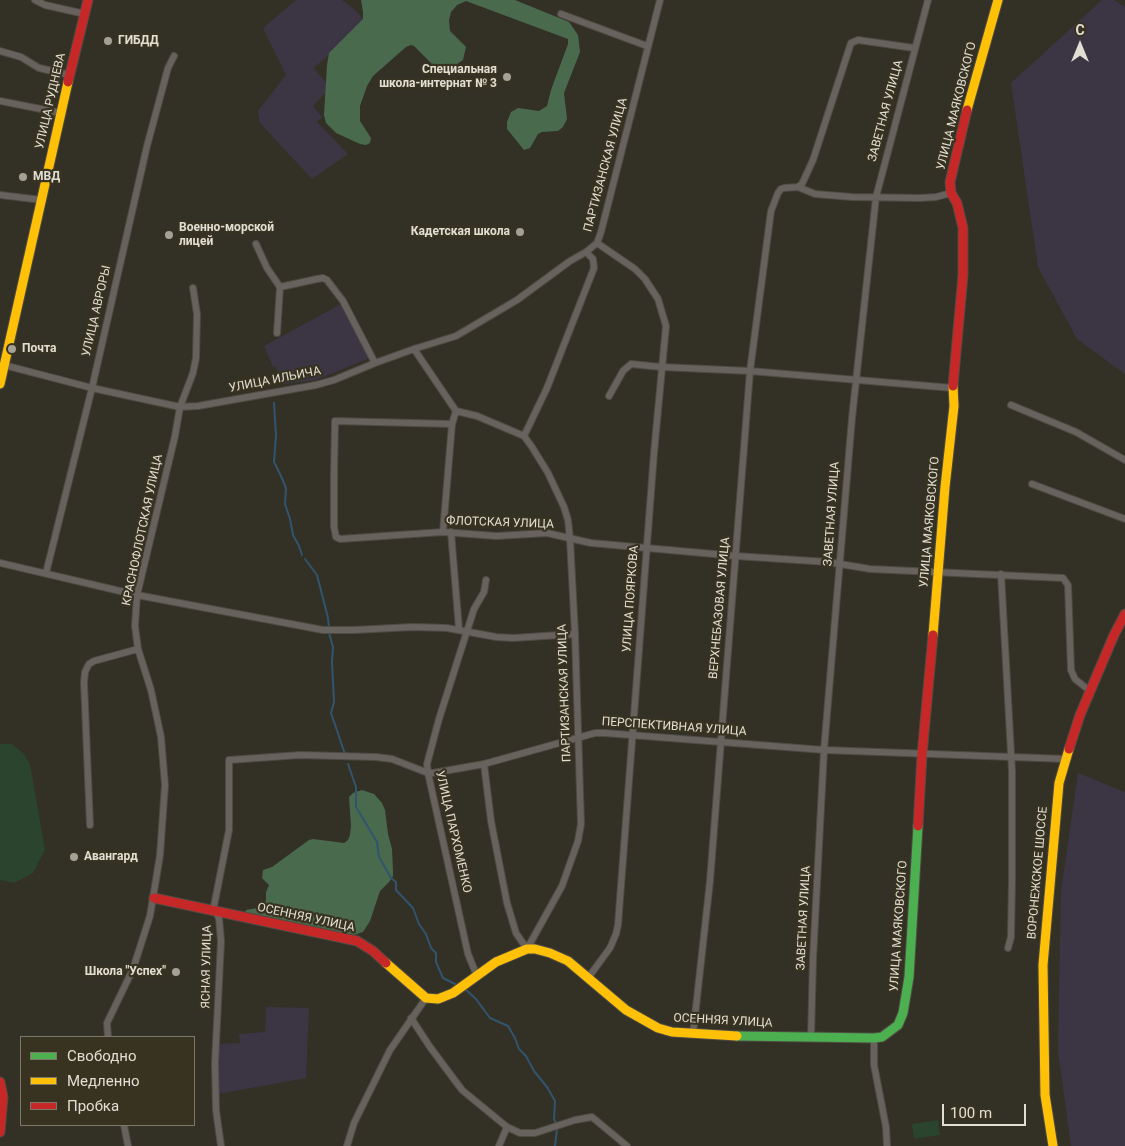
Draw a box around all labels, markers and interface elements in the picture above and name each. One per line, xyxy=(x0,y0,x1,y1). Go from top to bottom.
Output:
north arrow xyxy=(1055,20,1105,70)
text: С xyxy=(1075,22,1085,38)
place label: ГИБДД xyxy=(118,34,159,48)
marker: ГИБДД xyxy=(102,35,114,47)
street label: УЛИЦА МАЯКОВСКОГО xyxy=(934,41,980,171)
street label: УЛИЦА РУДНЕВА xyxy=(33,51,69,151)
street label: ЗАВЕТНАЯ УЛИЦА xyxy=(866,59,906,163)
place label: Специальная школа-интернат № 3 xyxy=(379,63,497,91)
marker: Специальная школа-интернат № 3 xyxy=(501,71,513,83)
street label: ПАРТИЗАНСКАЯ УЛИЦА xyxy=(581,96,631,234)
place label: МВД xyxy=(33,170,60,184)
marker: МВД xyxy=(17,171,29,183)
place label: Военно-морской лицей xyxy=(179,221,274,249)
place label: Кадетская школа xyxy=(411,225,510,239)
marker: Кадетская школа xyxy=(514,226,526,238)
marker: Военно-морской лицей xyxy=(163,229,175,241)
street label: УЛИЦА АВРОРЫ xyxy=(80,264,114,358)
place label: Почта xyxy=(22,342,56,356)
marker: Почта xyxy=(6,343,18,355)
street label: УЛИЦА ИЛЬИЧА xyxy=(228,364,322,396)
street label: КРАСНОФЛОТСКАЯ УЛИЦА xyxy=(120,453,166,607)
street label: УЛИЦА МАЯКОВСКОГО xyxy=(917,456,943,588)
street label: ЗАВЕТНАЯ УЛИЦА xyxy=(821,461,843,567)
street label: ФЛОТСКАЯ УЛИЦА xyxy=(446,514,554,532)
street label: ВЕРХНЕБАЗОВАЯ УЛИЦА xyxy=(707,537,733,679)
street label: УЛИЦА ПОЯРКОВА xyxy=(620,545,642,653)
street label: ПАРТИЗАНСКАЯ УЛИЦА xyxy=(555,624,575,762)
street label: ПЕРСПЕКТИВНАЯ УЛИЦА xyxy=(601,715,747,739)
street label: УЛИЦА ПАРХОМЕНКО xyxy=(432,769,474,895)
street label: ВОРОНЕЖСКОЕ ШОССЕ xyxy=(1025,806,1051,940)
place label: Авангард xyxy=(84,850,138,864)
marker: Авангард xyxy=(68,851,80,863)
street label: УЛИЦА МАЯКОВСКОГО xyxy=(887,860,911,992)
street label: ЗАВЕТНАЯ УЛИЦА xyxy=(794,865,814,971)
street label: ОСЕННЯЯ УЛИЦА xyxy=(256,901,356,935)
street label: ЯСНАЯ УЛИЦА xyxy=(199,925,215,1009)
place label: Школа "Успех" xyxy=(85,965,166,979)
marker: Школа "Успех" xyxy=(170,966,182,978)
street label: ОСЕННЯЯ УЛИЦА xyxy=(673,1011,773,1031)
legend xyxy=(20,1036,195,1126)
text: Свободно xyxy=(67,1047,136,1065)
text: Медленно xyxy=(67,1072,140,1090)
scale bar xyxy=(945,1094,1029,1126)
text: Пробка xyxy=(67,1097,119,1115)
text: 100 m xyxy=(950,1104,992,1122)

